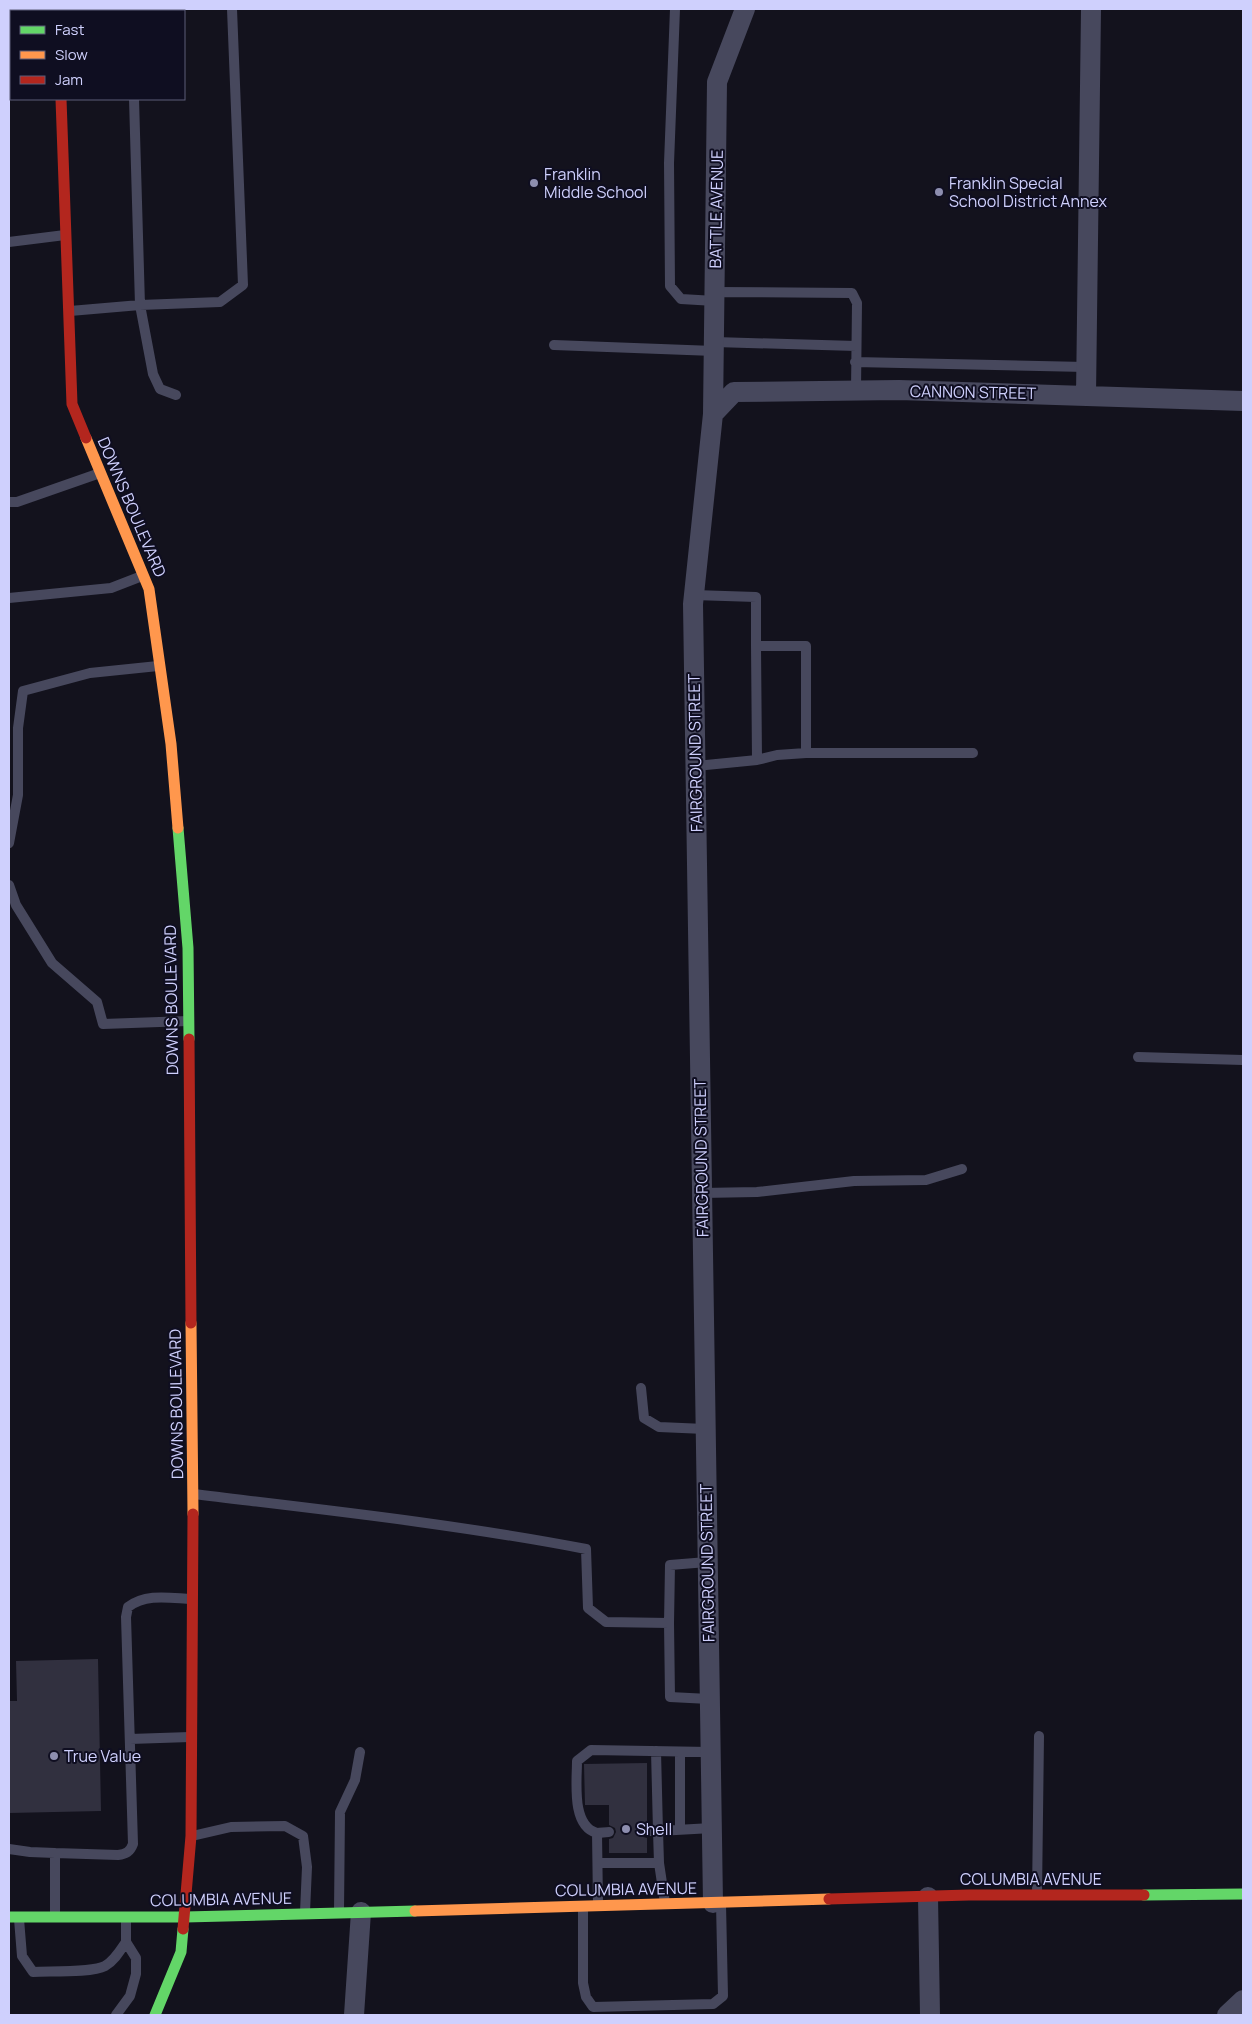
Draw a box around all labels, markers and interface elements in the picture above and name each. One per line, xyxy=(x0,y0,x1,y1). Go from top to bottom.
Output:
legend xyxy=(10,10,185,100)
text: Fast xyxy=(55,19,84,40)
text: Slow xyxy=(55,44,88,65)
text: Jam xyxy=(55,69,83,90)
street label: BATTLE AVENUE xyxy=(704,150,728,268)
place label: Franklin Middle School xyxy=(544,163,647,203)
place label: Franklin Special School District Annex xyxy=(949,172,1107,212)
marker: Franklin Middle School xyxy=(528,177,540,189)
marker: Franklin Special School District Annex xyxy=(933,186,945,198)
street label: CANNON STREET xyxy=(910,380,1037,404)
street label: DOWNS BOULEVARD xyxy=(93,434,172,581)
street label: FAIRGROUND STREET xyxy=(683,673,707,832)
street label: DOWNS BOULEVARD xyxy=(159,924,183,1075)
street label: FAIRGROUND STREET xyxy=(689,1078,713,1237)
street label: DOWNS BOULEVARD xyxy=(164,1328,188,1479)
street label: FAIRGROUND STREET xyxy=(695,1483,719,1642)
place label: True Value xyxy=(64,1745,141,1767)
marker: True Value xyxy=(48,1750,60,1762)
place label: Shell xyxy=(636,1818,672,1840)
marker: Shell xyxy=(620,1823,632,1835)
street label: COLUMBIA AVENUE xyxy=(960,1868,1102,1890)
street label: COLUMBIA AVENUE xyxy=(555,1877,697,1901)
street label: COLUMBIA AVENUE xyxy=(150,1887,292,1911)

